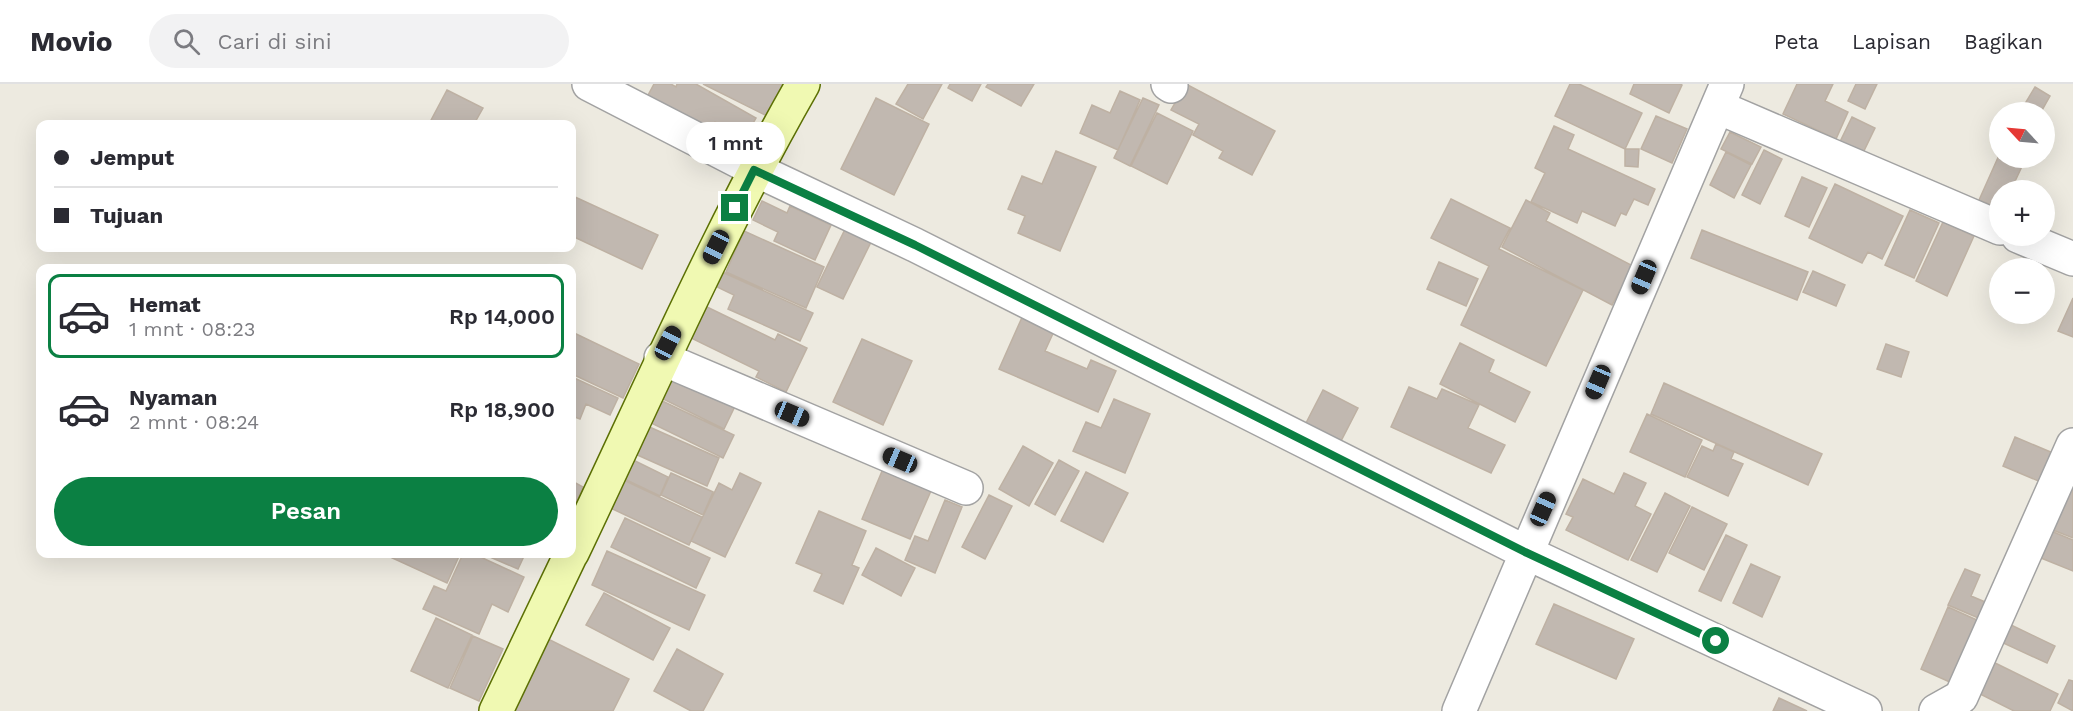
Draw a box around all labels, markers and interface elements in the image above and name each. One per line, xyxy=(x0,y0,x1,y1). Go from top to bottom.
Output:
search box xyxy=(149,14,569,68)
text: Movio xyxy=(30,25,113,58)
icon: search xyxy=(170,25,203,58)
text: Cari di sini xyxy=(218,29,332,54)
text: Peta xyxy=(1774,29,1819,54)
text: Lapisan xyxy=(1852,29,1931,54)
text: Bagikan xyxy=(1964,29,2043,54)
north arrow xyxy=(1989,102,2055,168)
map controls xyxy=(1989,102,2055,324)
callout: 1 mnt xyxy=(686,121,784,163)
text: 1 mnt xyxy=(708,131,763,155)
text: Jemput xyxy=(90,145,174,170)
button: + xyxy=(1989,180,2055,246)
route end xyxy=(721,194,748,221)
text: Tujuan xyxy=(90,203,163,228)
car xyxy=(700,227,732,267)
car xyxy=(1629,257,1659,297)
button: − xyxy=(1989,258,2055,324)
icon: car xyxy=(57,289,111,343)
text: Hemat xyxy=(129,292,201,317)
text: Rp 14,000 xyxy=(449,304,555,329)
text: 1 mnt · 08:23 xyxy=(129,317,255,341)
car xyxy=(652,323,684,363)
car xyxy=(1583,362,1613,402)
icon: car xyxy=(57,382,111,436)
text: Nyaman xyxy=(129,385,217,410)
text: Rp 18,900 xyxy=(449,397,555,422)
car xyxy=(772,399,812,429)
text: 2 mnt · 08:24 xyxy=(129,410,259,434)
car xyxy=(880,445,920,475)
button: Pesan xyxy=(54,477,558,546)
car xyxy=(1527,489,1559,529)
route start xyxy=(1702,627,1729,654)

